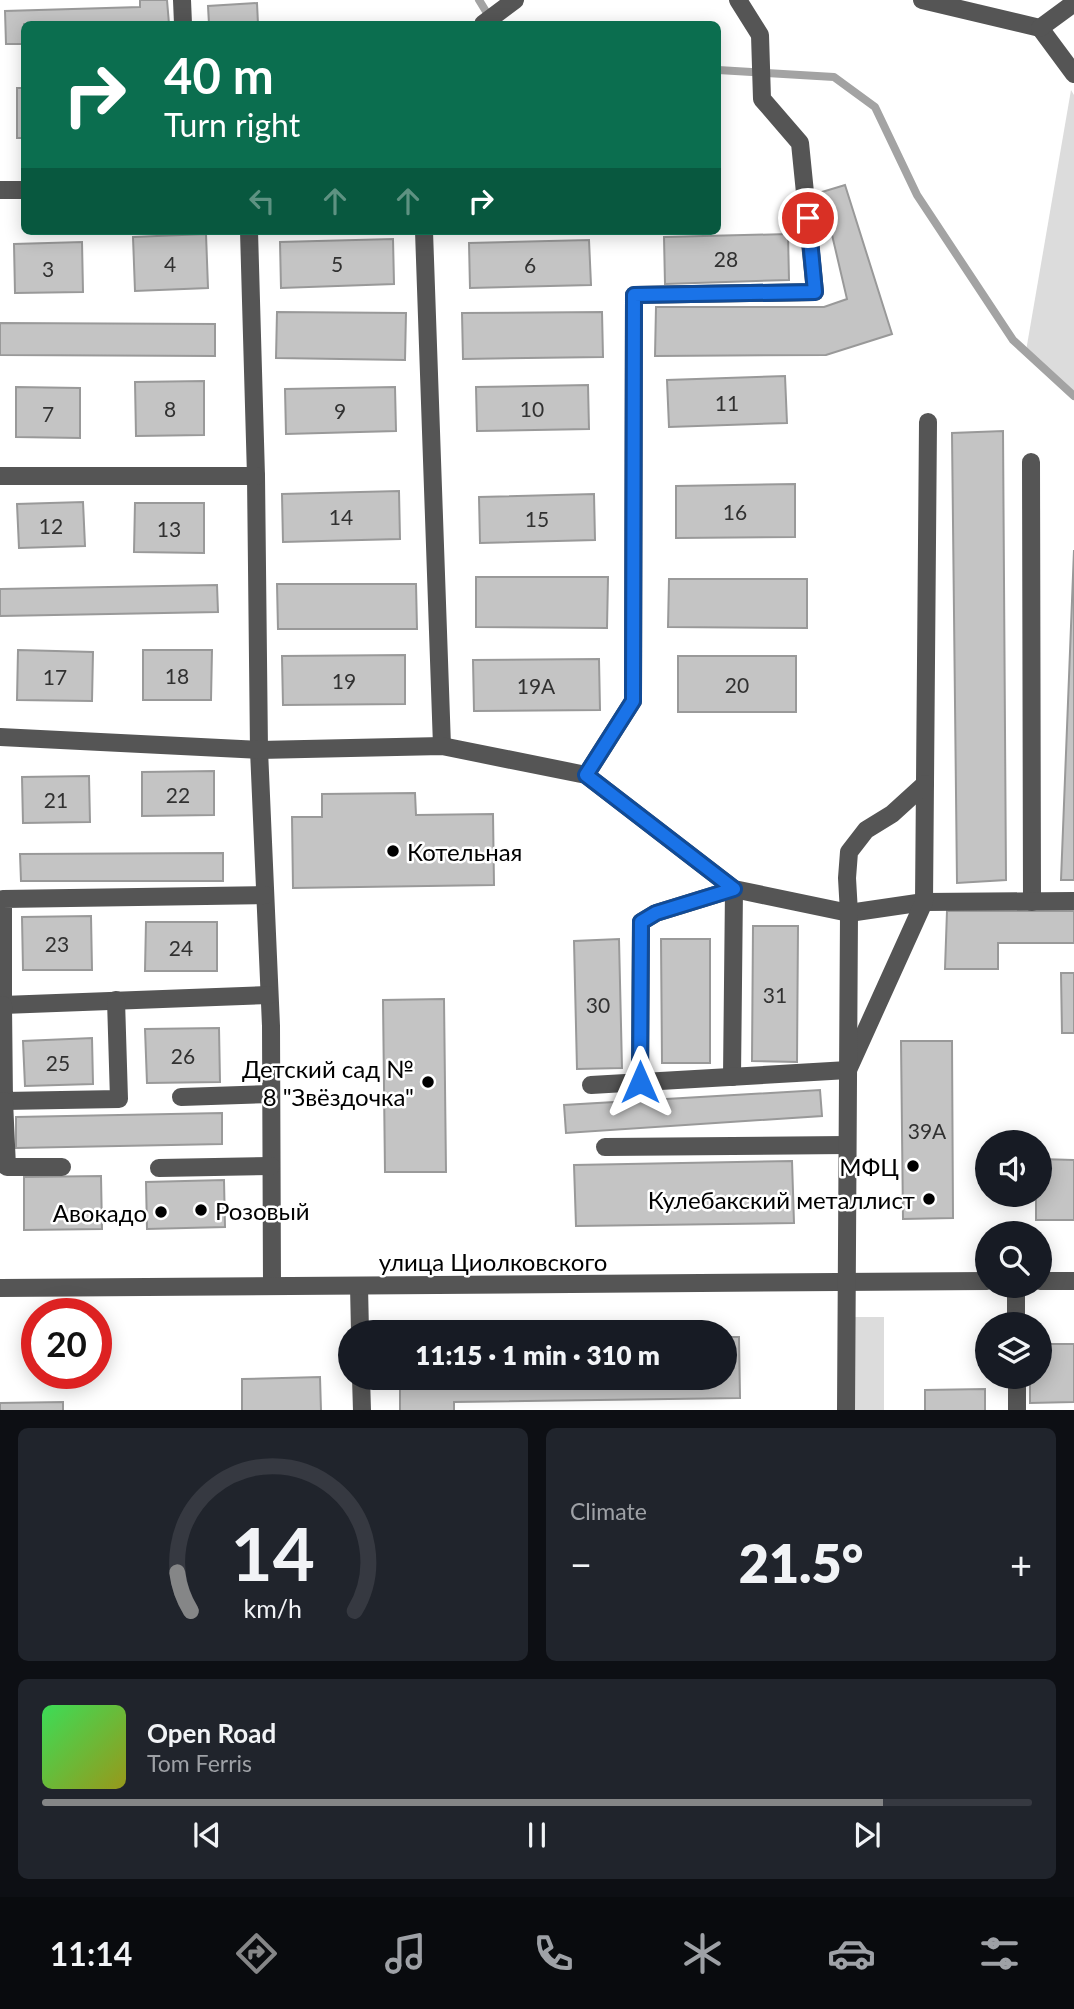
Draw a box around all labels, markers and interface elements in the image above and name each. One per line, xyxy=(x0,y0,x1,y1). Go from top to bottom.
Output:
text: 40 m xyxy=(164,46,274,104)
icon: right xyxy=(49,49,140,140)
text: Turn right xyxy=(164,105,300,144)
icon: left xyxy=(243,182,281,220)
icon: ahead xyxy=(316,182,354,220)
icon: ahead xyxy=(389,182,427,220)
icon: right xyxy=(462,182,500,220)
pin xyxy=(778,188,838,248)
icon: arrive xyxy=(789,199,827,237)
house number: 28 xyxy=(714,246,738,271)
house number: 4 xyxy=(164,251,176,276)
house number: 5 xyxy=(331,251,343,276)
house number: 6 xyxy=(524,252,536,277)
house number: 3 xyxy=(42,256,54,281)
house number: 11 xyxy=(715,390,739,415)
house number: 8 xyxy=(164,396,176,421)
house number: 10 xyxy=(520,396,544,421)
house number: 9 xyxy=(334,398,346,423)
house number: 7 xyxy=(42,401,54,426)
house number: 16 xyxy=(723,499,747,524)
house number: 14 xyxy=(329,504,353,529)
house number: 15 xyxy=(525,506,549,531)
house number: 12 xyxy=(39,513,63,538)
house number: 13 xyxy=(157,516,181,541)
house number: 18 xyxy=(165,663,189,688)
house number: 17 xyxy=(43,664,67,689)
house number: 19 xyxy=(332,668,356,693)
house number: 20 xyxy=(725,672,749,697)
house number: 19А xyxy=(517,673,556,698)
house number: 22 xyxy=(166,782,190,807)
house number: 21 xyxy=(44,787,68,812)
place label: Котельная xyxy=(407,837,522,866)
marker: Котельная xyxy=(385,843,401,859)
house number: 23 xyxy=(45,931,69,956)
house number: 24 xyxy=(169,935,193,960)
house number: 31 xyxy=(763,982,787,1007)
house number: 30 xyxy=(586,992,610,1017)
house number: 26 xyxy=(171,1043,195,1068)
position arrow xyxy=(603,1045,677,1119)
house number: 25 xyxy=(46,1050,70,1075)
place label: Детский сад № 8 "Звёздочка" xyxy=(242,1054,414,1111)
marker: Детский сад № 8 "Звёздочка" xyxy=(420,1074,436,1090)
house number: 39А xyxy=(908,1118,947,1143)
map controls xyxy=(975,1130,1052,1389)
button: sound xyxy=(975,1130,1052,1207)
place label: МФЦ xyxy=(839,1152,899,1181)
marker: МФЦ xyxy=(905,1158,921,1174)
place label: Кулебакский металлист xyxy=(648,1185,915,1214)
marker: Кулебакский металлист xyxy=(921,1191,937,1207)
place label: Розовый xyxy=(215,1196,310,1225)
place label: Авокадо xyxy=(53,1198,147,1227)
marker: Розовый xyxy=(193,1202,209,1218)
marker: Авокадо xyxy=(153,1204,169,1220)
button: search xyxy=(975,1221,1052,1298)
street label: улица Циолковского xyxy=(379,1247,607,1276)
speed limit sign: 20 xyxy=(21,1298,112,1389)
button: layers xyxy=(975,1312,1052,1389)
text: 11:15 · 1 min · 310 m xyxy=(415,1339,660,1371)
text: Climate xyxy=(570,1497,647,1525)
text: 14 xyxy=(231,1509,315,1597)
text: 21.5° xyxy=(739,1532,863,1594)
text: − xyxy=(570,1541,592,1587)
text: + xyxy=(1010,1541,1032,1587)
text: km/h xyxy=(244,1592,302,1622)
text: Open Road xyxy=(147,1717,276,1749)
text: Tom Ferris xyxy=(147,1749,252,1777)
icon: previous xyxy=(188,1816,226,1854)
icon: pause xyxy=(518,1816,556,1854)
icon: next xyxy=(848,1816,886,1854)
icon: directions xyxy=(232,1929,281,1978)
icon: music xyxy=(381,1929,430,1978)
icon: phone xyxy=(529,1929,578,1978)
icon: climate xyxy=(678,1929,727,1978)
icon: car xyxy=(827,1929,876,1978)
icon: filters xyxy=(975,1929,1024,1978)
text: 11:14 xyxy=(50,1934,132,1973)

